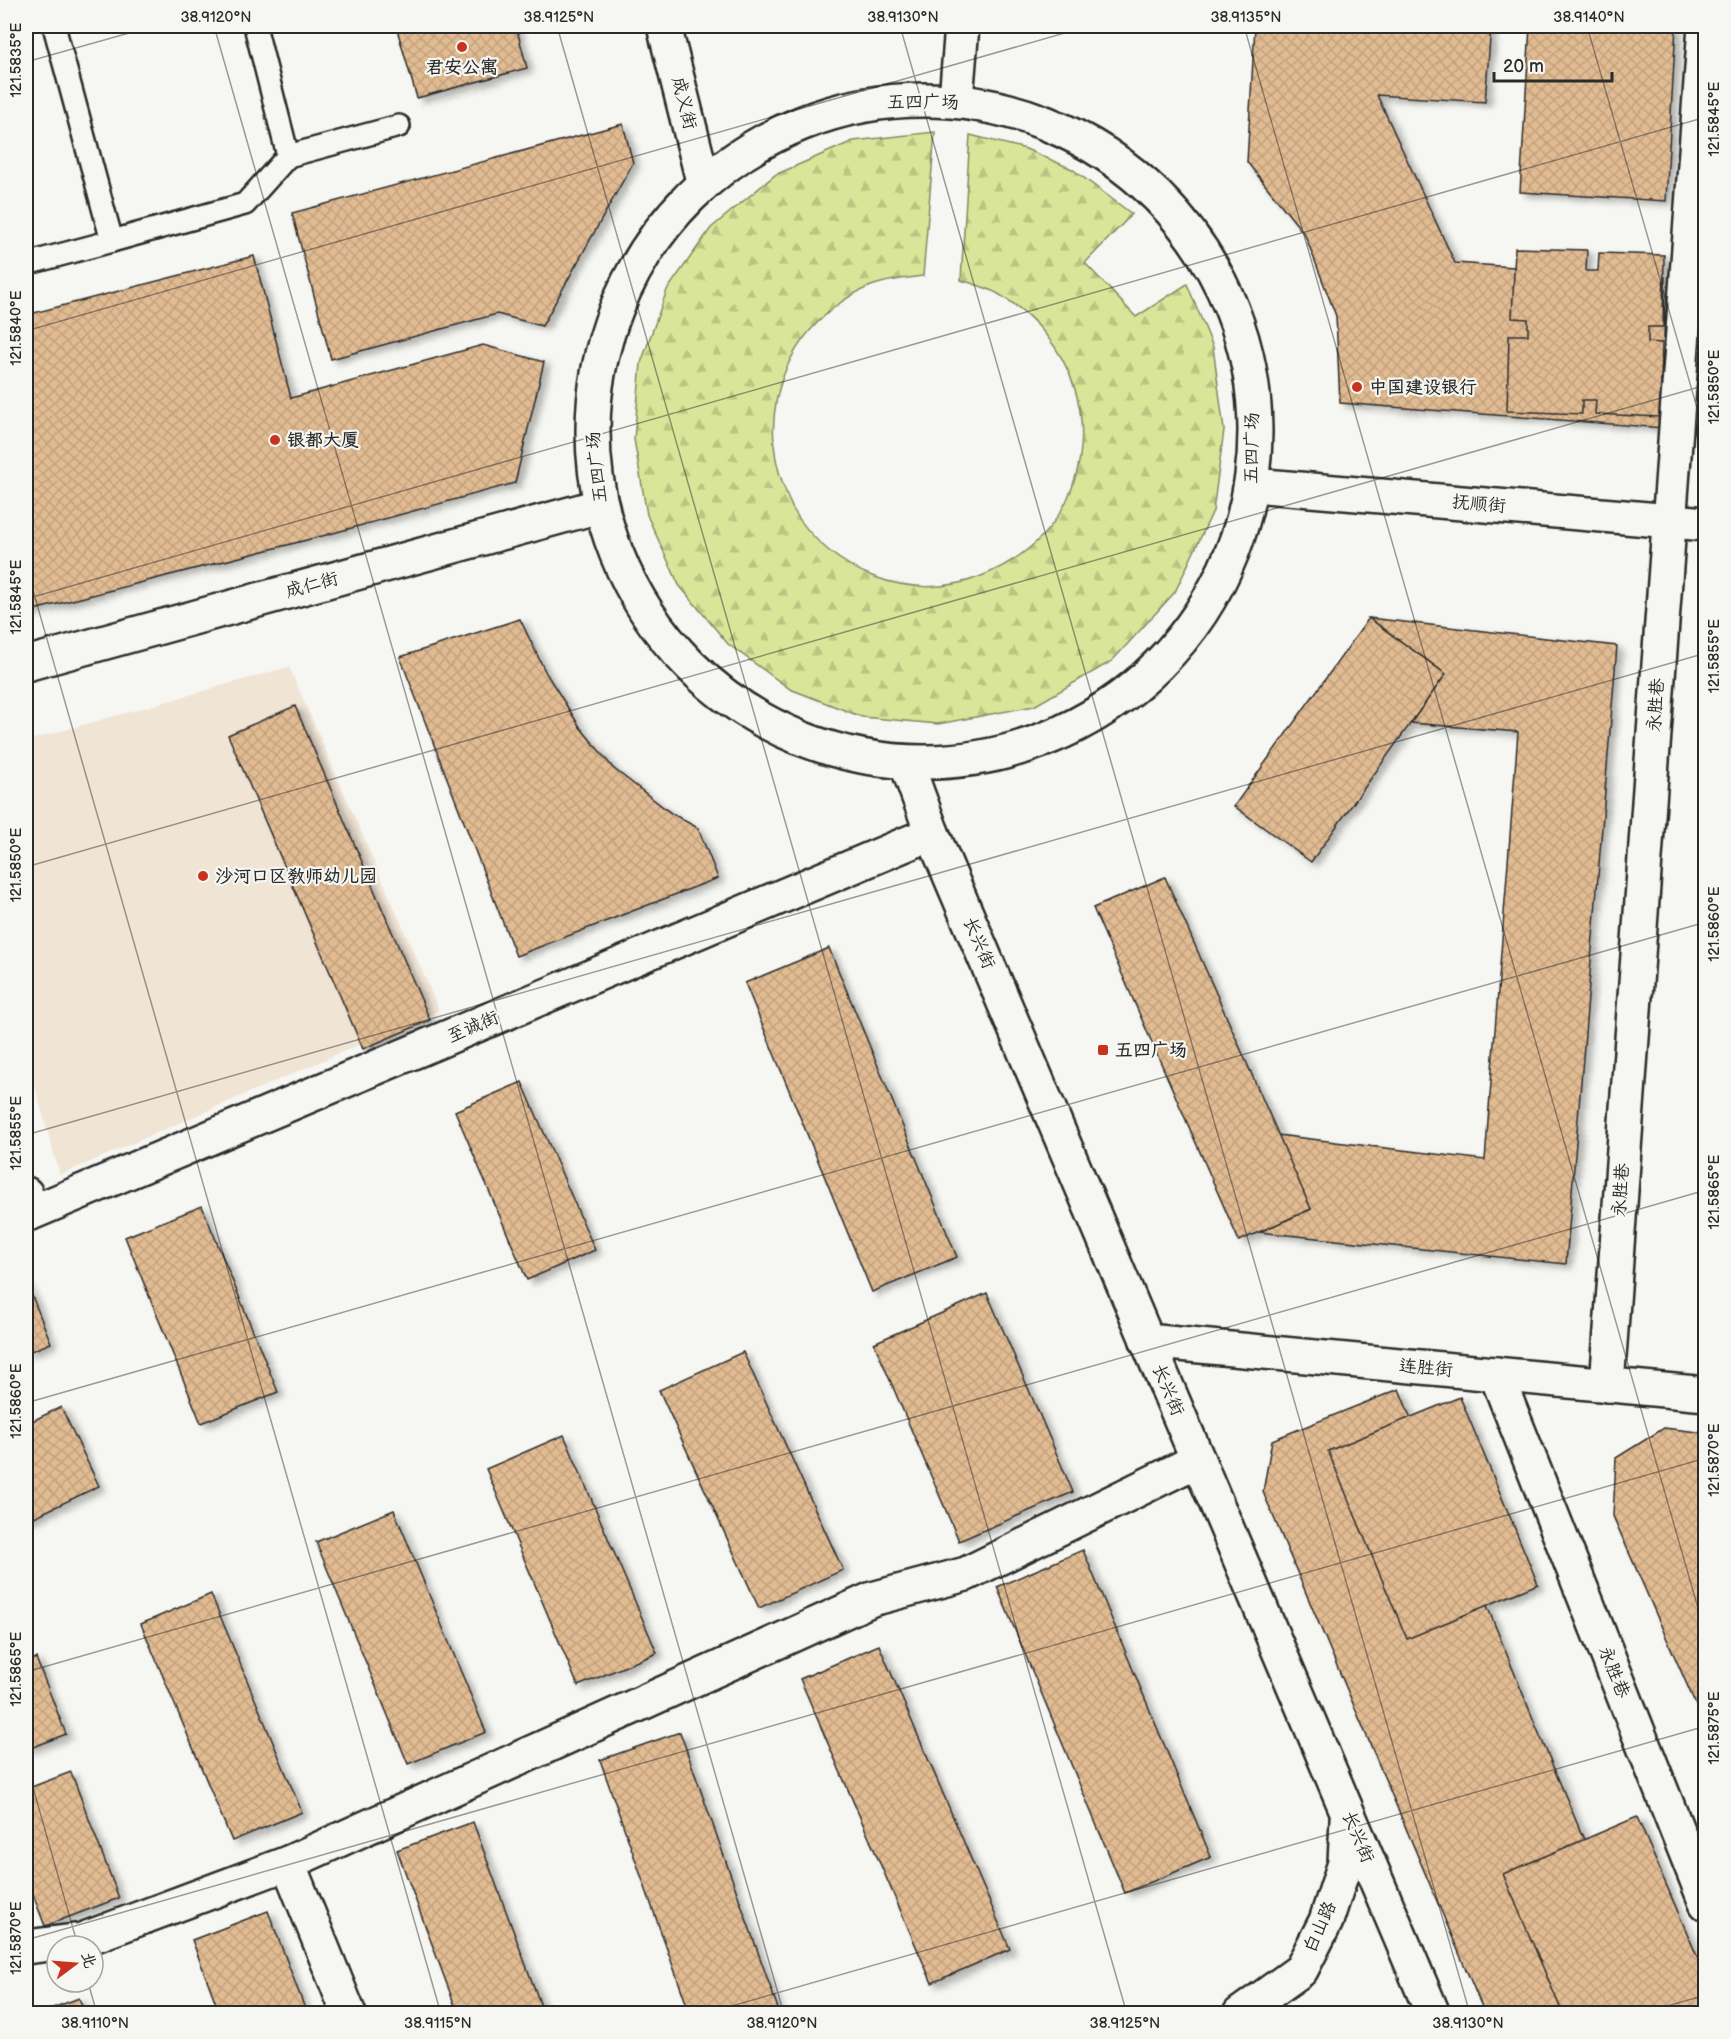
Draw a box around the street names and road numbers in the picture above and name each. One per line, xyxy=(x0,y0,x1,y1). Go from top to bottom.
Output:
street label: 成义街 xyxy=(667,74,701,132)
street label: 五四广场 xyxy=(887,92,959,113)
street label: 五四广场 xyxy=(1241,412,1263,484)
street label: 五四广场 xyxy=(583,430,611,504)
street label: 抚顺街 xyxy=(1451,491,1507,517)
street label: 成仁街 xyxy=(283,568,341,602)
street label: 永胜巷 xyxy=(1644,677,1668,733)
street label: 长兴街 xyxy=(959,914,999,972)
street label: 至诚街 xyxy=(444,1007,502,1047)
street label: 永胜巷 xyxy=(1609,1162,1633,1218)
street label: 连胜街 xyxy=(1398,1355,1454,1381)
street label: 长兴街 xyxy=(1148,1361,1188,1419)
street label: 永胜巷 xyxy=(1594,1643,1634,1701)
street label: 长兴街 xyxy=(1338,1808,1378,1866)
street label: 白山路 xyxy=(1299,1898,1341,1956)

